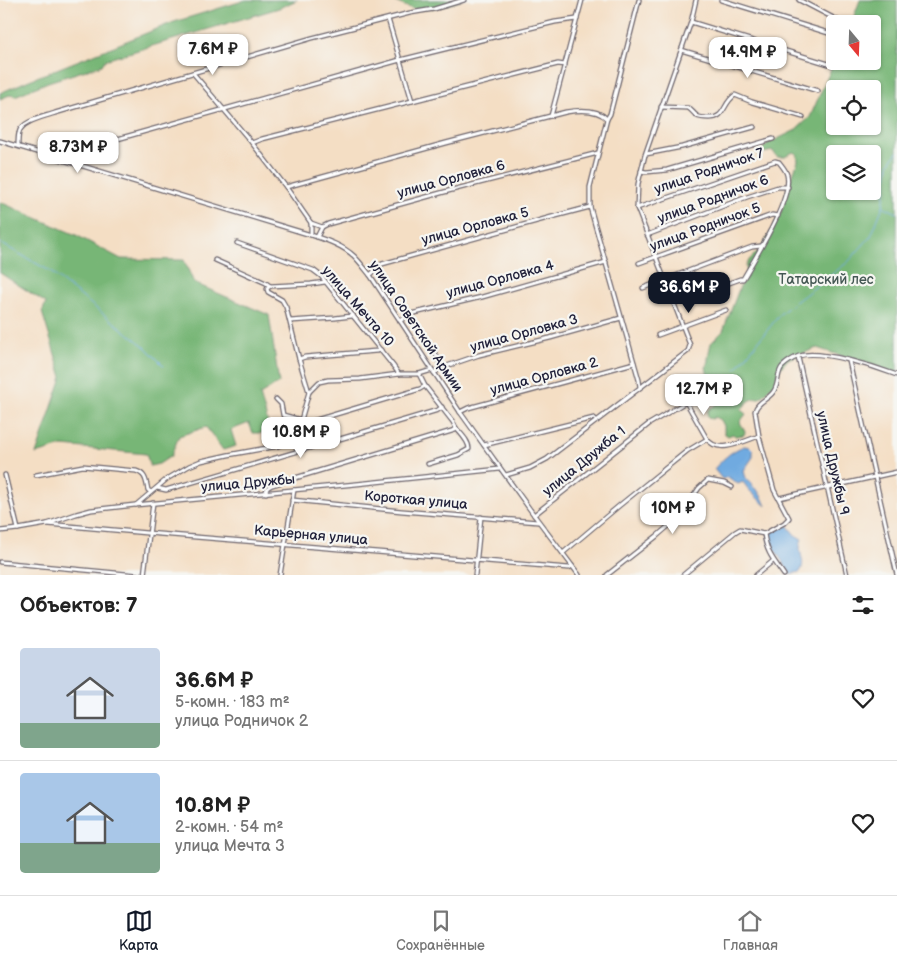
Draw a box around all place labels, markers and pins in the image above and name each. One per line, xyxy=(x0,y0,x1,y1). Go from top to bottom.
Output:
pin: 7.6M ₽ xyxy=(172,34,254,76)
pin: 14.9M ₽ xyxy=(702,36,794,79)
pin: 8.73M ₽ xyxy=(32,132,124,174)
pin: 36.6M ₽ xyxy=(643,272,735,314)
pin: 12.7M ₽ xyxy=(658,374,750,416)
pin: 10.8M ₽ xyxy=(255,416,347,459)
pin: 10M ₽ xyxy=(638,492,708,535)

